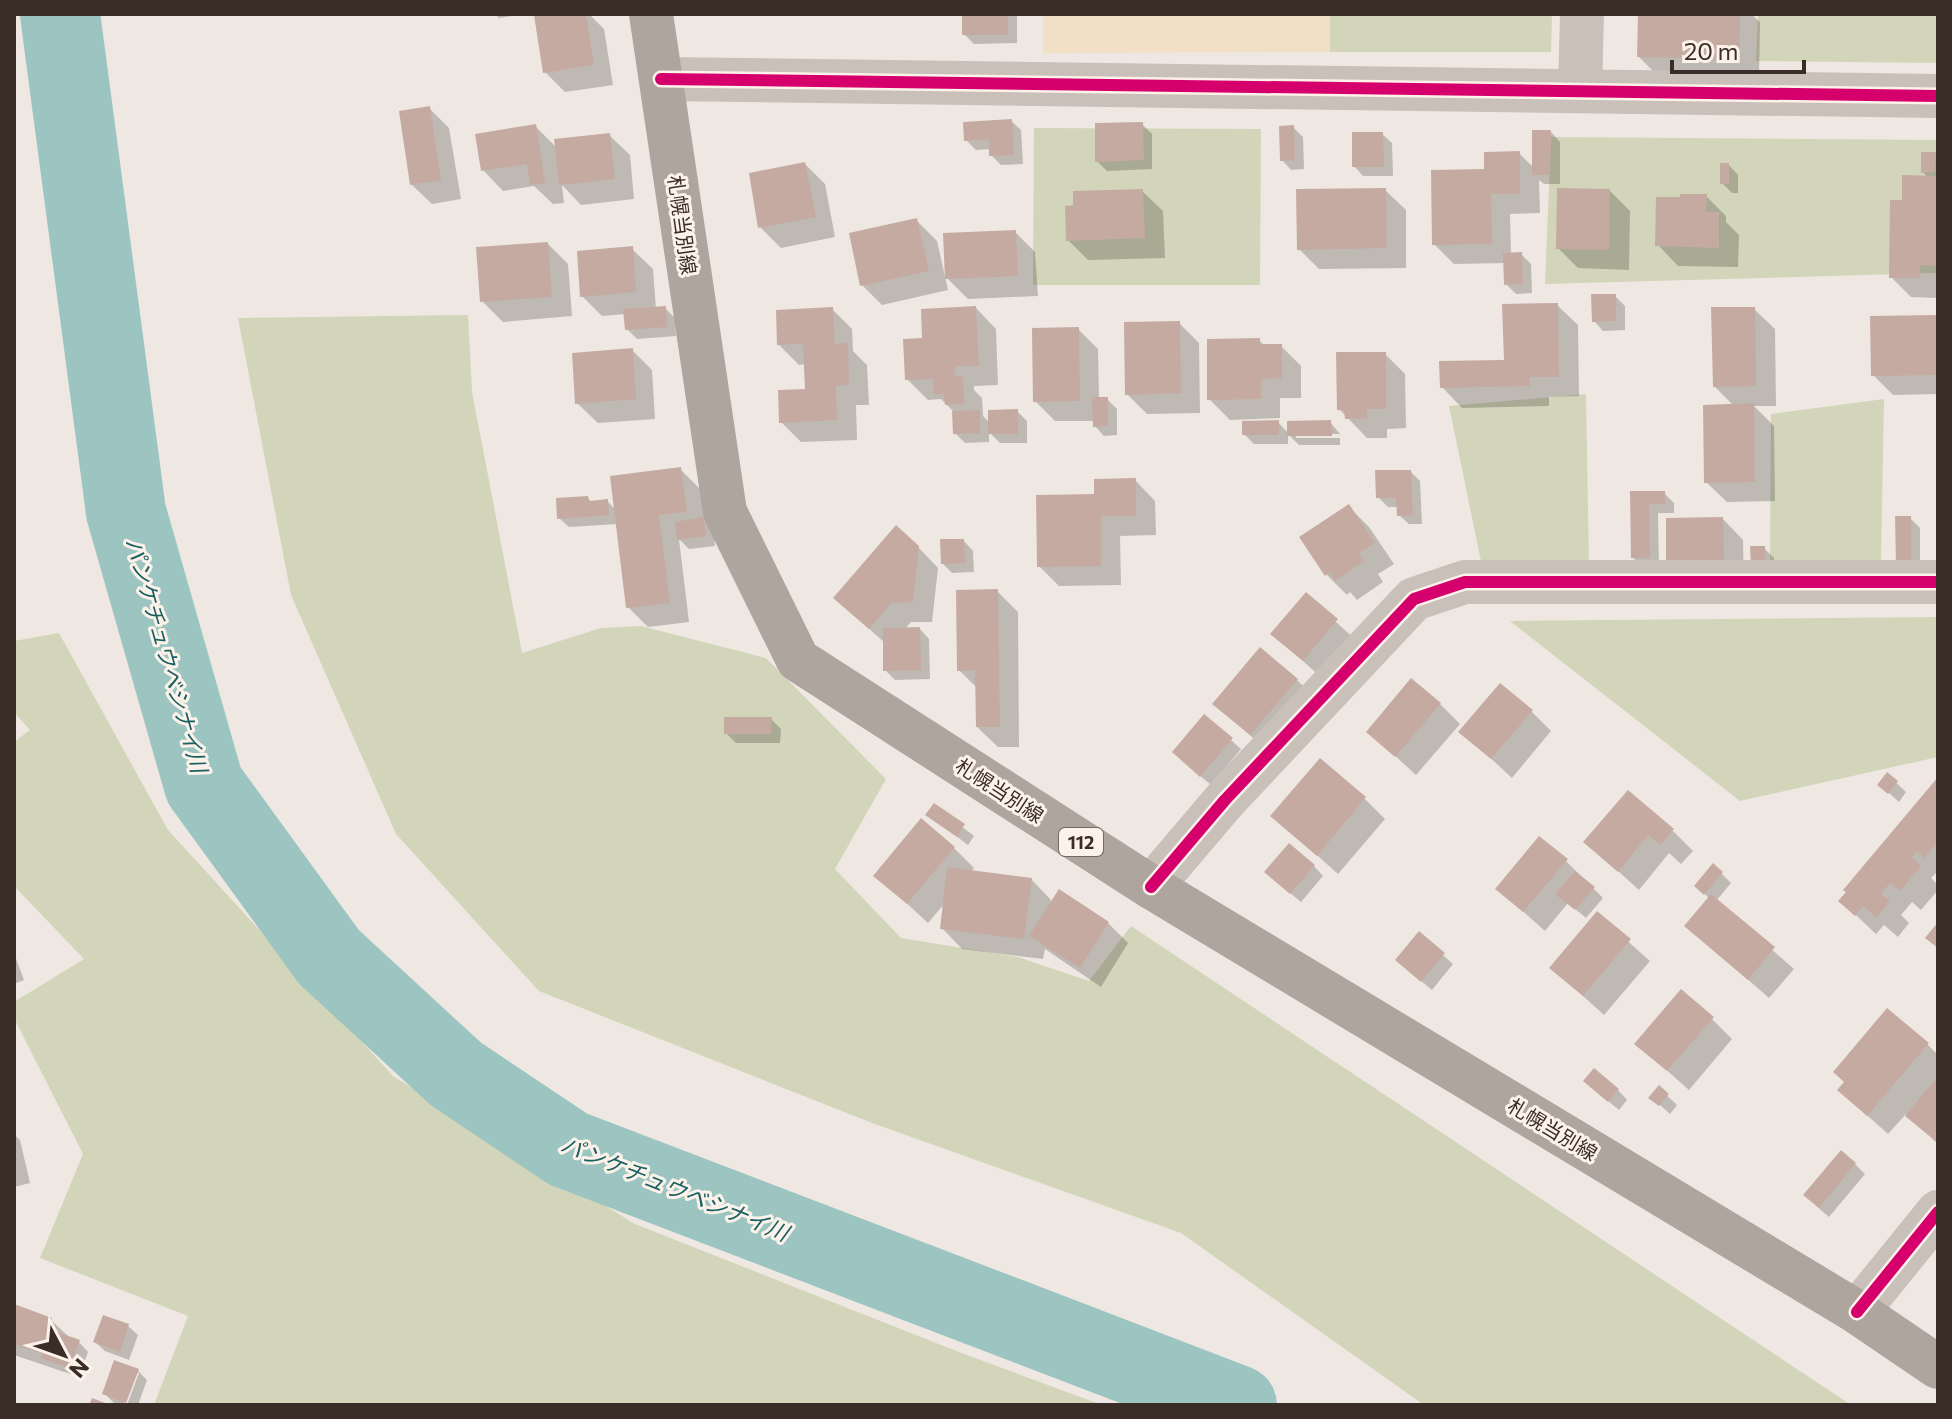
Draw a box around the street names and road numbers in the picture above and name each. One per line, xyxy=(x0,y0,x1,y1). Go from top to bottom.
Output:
street label: 札幌当別線 xyxy=(664,174,702,276)
street label: 札幌当別線 xyxy=(952,753,1048,827)
road number: 112 xyxy=(1059,828,1103,856)
street label: 札幌当別線 xyxy=(1504,1093,1602,1165)

